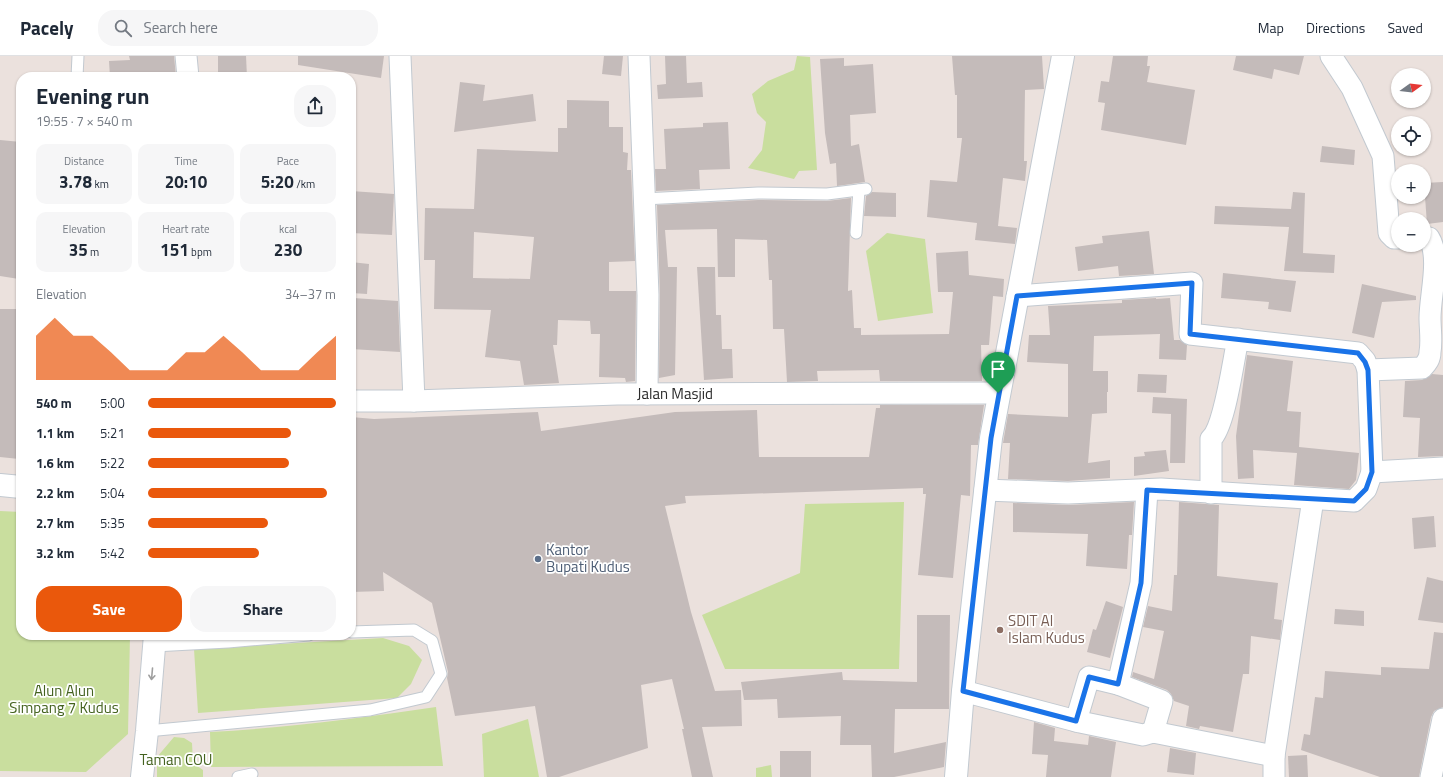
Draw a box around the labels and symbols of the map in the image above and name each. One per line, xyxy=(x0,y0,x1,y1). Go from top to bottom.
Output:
north arrow xyxy=(1391,68,1431,108)
pin xyxy=(981,352,1015,393)
street label: Jalan Masjid xyxy=(637,382,713,405)
place label: Kantor Bupati Kudus xyxy=(546,538,630,578)
marker: Kantor Bupati Kudus xyxy=(533,554,543,564)
place label: SDIT Al Islam Kudus xyxy=(1008,609,1085,649)
marker: SDIT Al Islam Kudus xyxy=(995,625,1005,635)
one-way arrow xyxy=(148,667,155,680)
park label: Alun Alun Simpang 7 Kudus xyxy=(9,679,119,719)
park label: Taman COU xyxy=(139,748,213,771)

